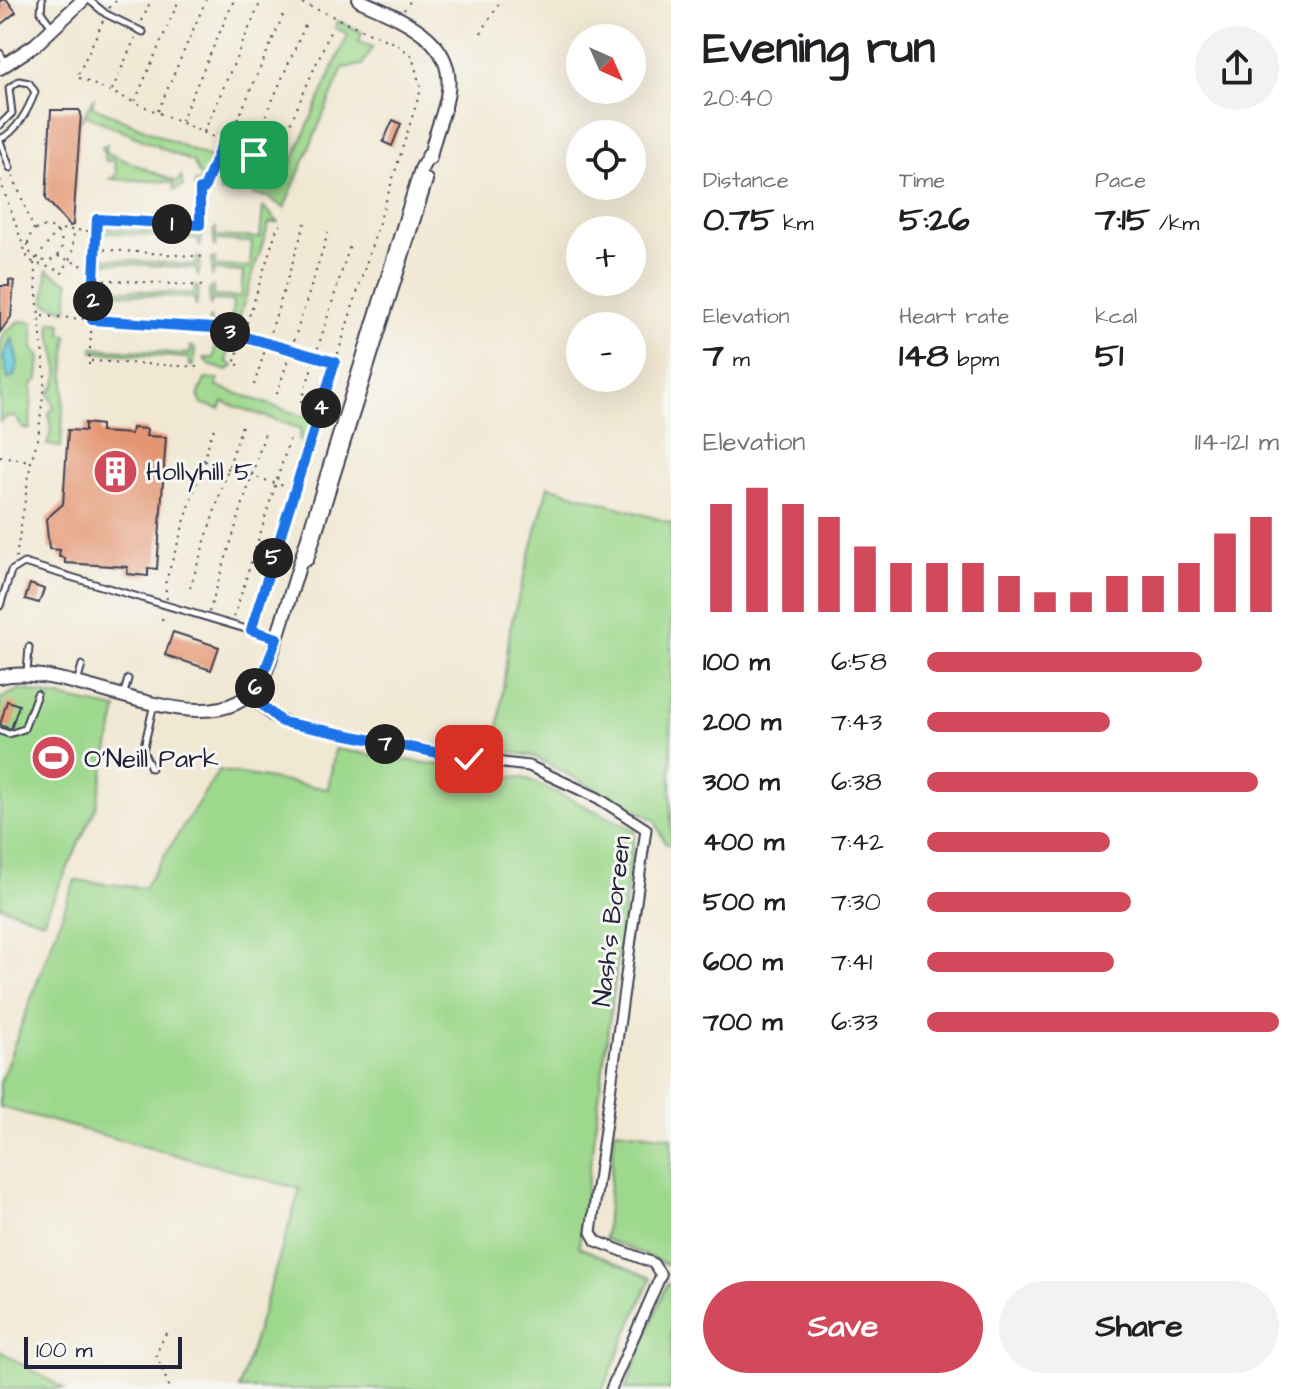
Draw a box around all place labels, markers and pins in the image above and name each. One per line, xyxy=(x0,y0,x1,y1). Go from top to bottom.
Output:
pin xyxy=(220,121,288,189)
pin: 1 xyxy=(152,204,192,244)
pin: 2 xyxy=(73,281,113,321)
pin: 3 xyxy=(210,312,250,352)
pin: 4 xyxy=(301,388,341,428)
building icon: Hollyhill 5 xyxy=(91,447,139,495)
place label: Hollyhill 5 xyxy=(146,454,253,492)
pin: 5 xyxy=(253,538,293,578)
pin: 6 xyxy=(235,668,275,708)
pin: 7 xyxy=(365,724,405,764)
pin xyxy=(435,725,503,793)
sports icon: O'Neill Park xyxy=(29,734,77,782)
place label: O'Neill Park xyxy=(84,741,219,777)

